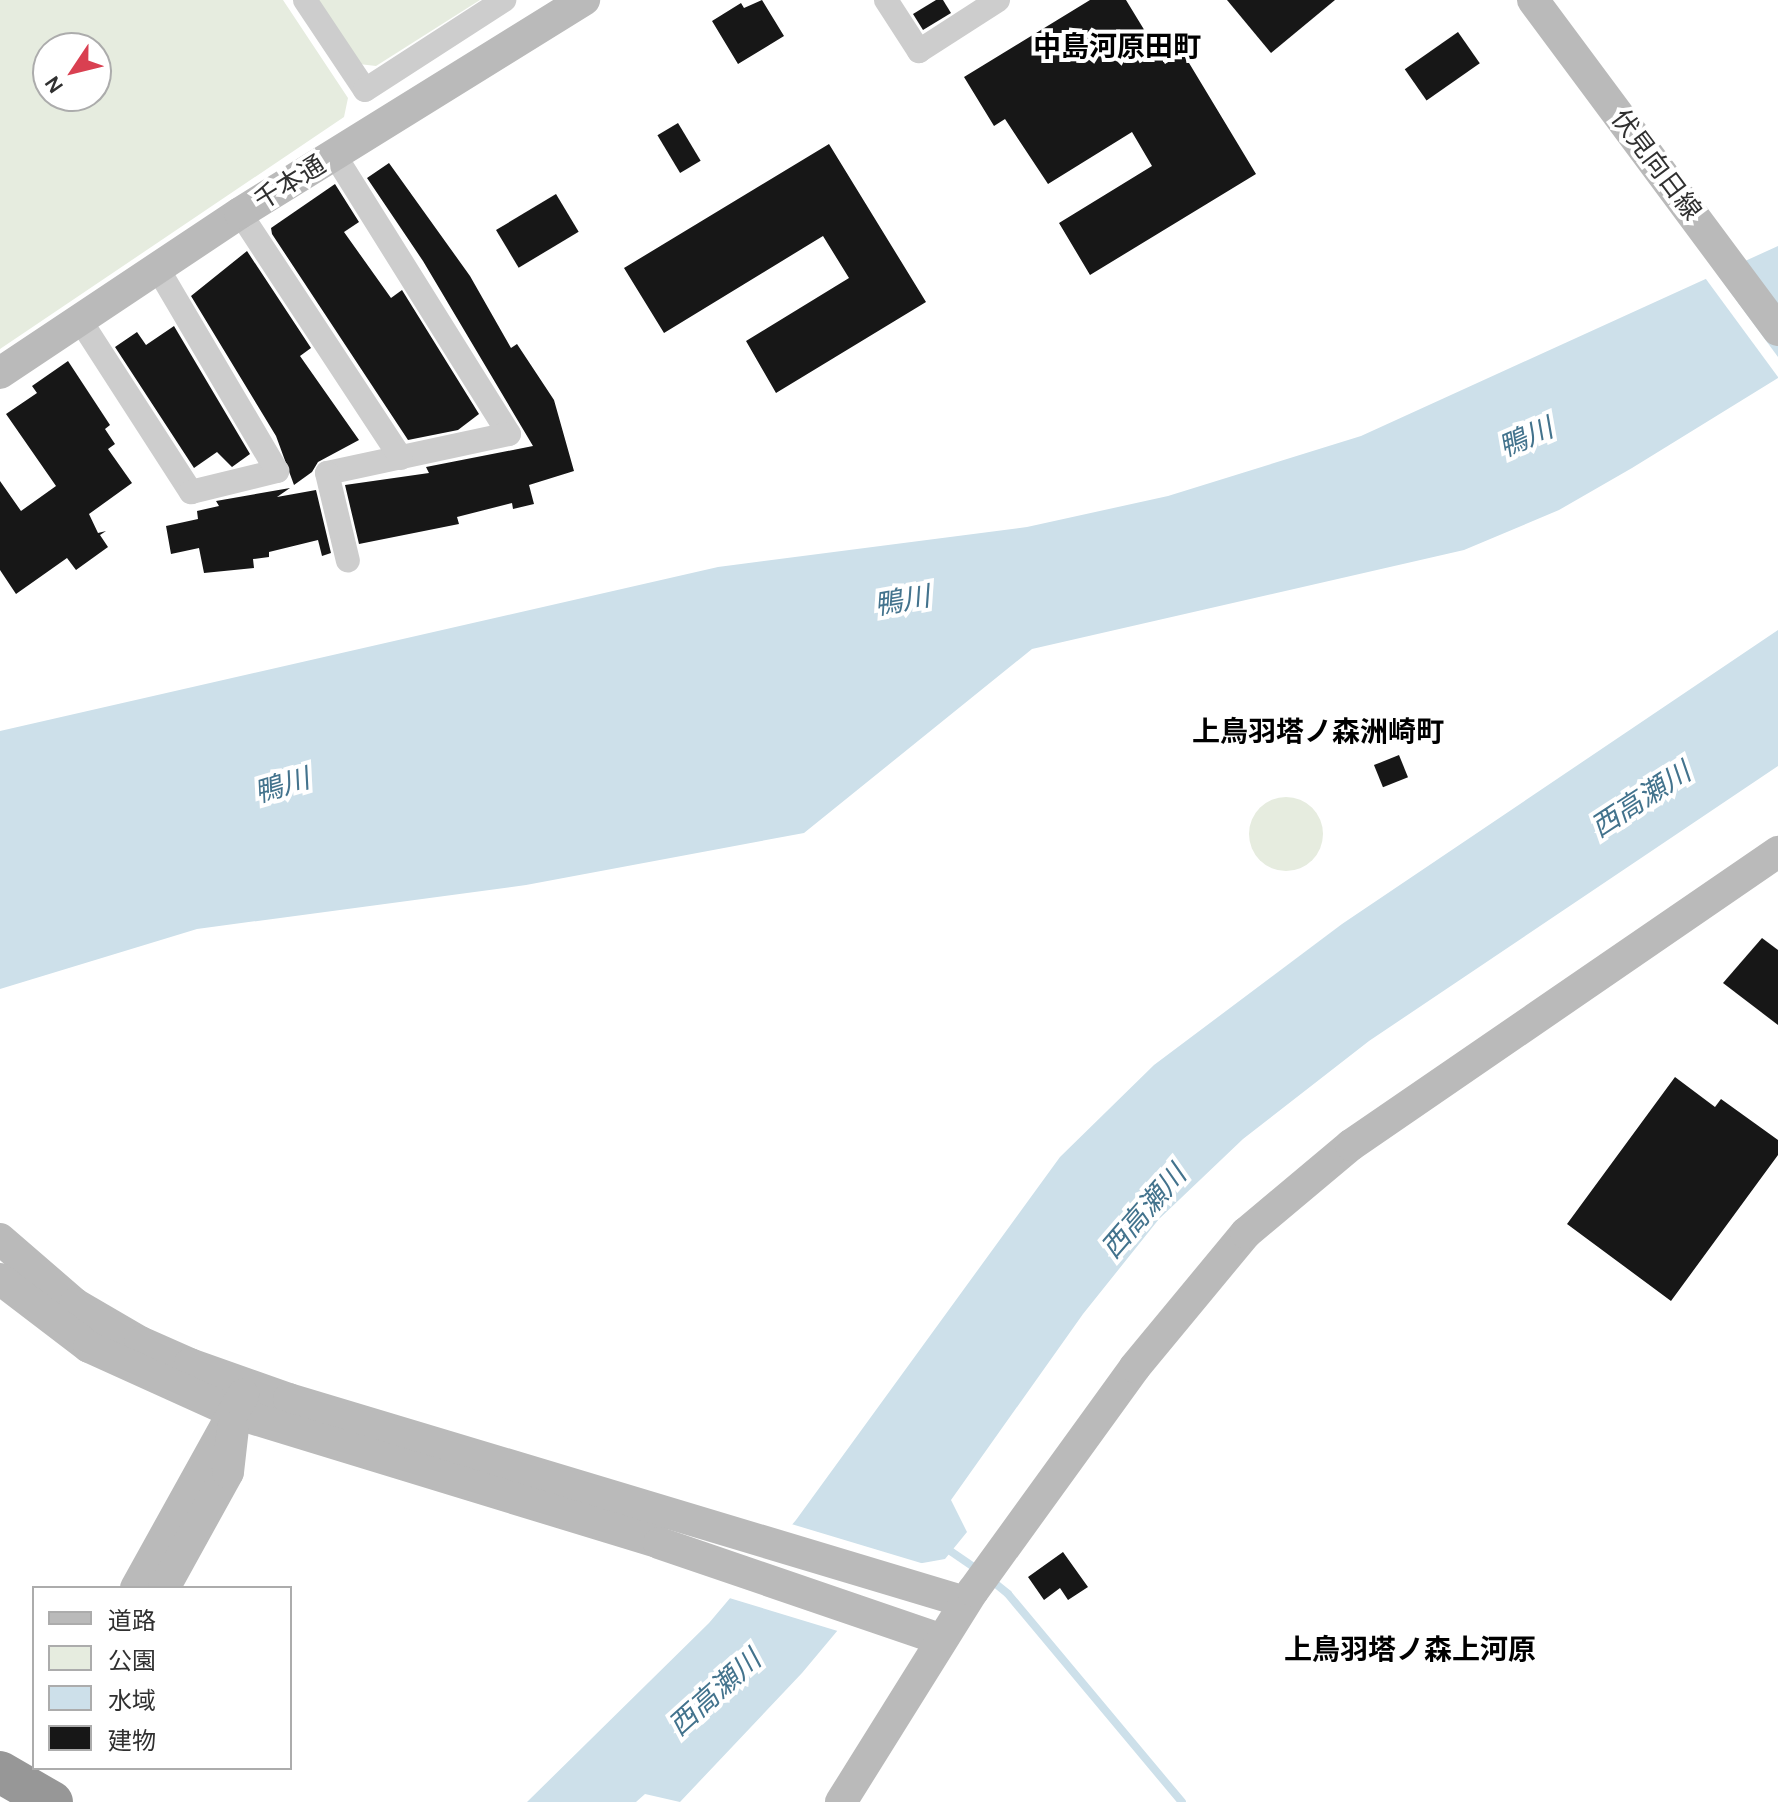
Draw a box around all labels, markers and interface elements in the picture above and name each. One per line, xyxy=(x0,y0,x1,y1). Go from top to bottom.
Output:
district label: 中島河原田町 xyxy=(1033,30,1201,64)
north arrow xyxy=(32,32,112,112)
text: N xyxy=(39,71,69,99)
street label: 伏見向日線 xyxy=(1604,104,1708,226)
street label: 千本通 xyxy=(249,149,331,217)
water label: 鴨川 xyxy=(1494,411,1558,465)
water label: 鴨川 xyxy=(872,580,932,622)
district label: 上鳥羽塔ノ森洲崎町 xyxy=(1192,715,1444,749)
water label: 西高瀬川 xyxy=(1585,755,1697,845)
water label: 鴨川 xyxy=(250,762,314,810)
water label: 西高瀬川 xyxy=(1095,1159,1193,1265)
legend xyxy=(32,1586,292,1770)
text: 道路 xyxy=(108,1607,156,1635)
district label: 上鳥羽塔ノ森上河原 xyxy=(1284,1633,1536,1667)
water label: 西高瀬川 xyxy=(662,1643,768,1743)
text: 公園 xyxy=(108,1647,156,1675)
text: 水域 xyxy=(108,1687,156,1715)
text: 建物 xyxy=(108,1727,156,1755)

